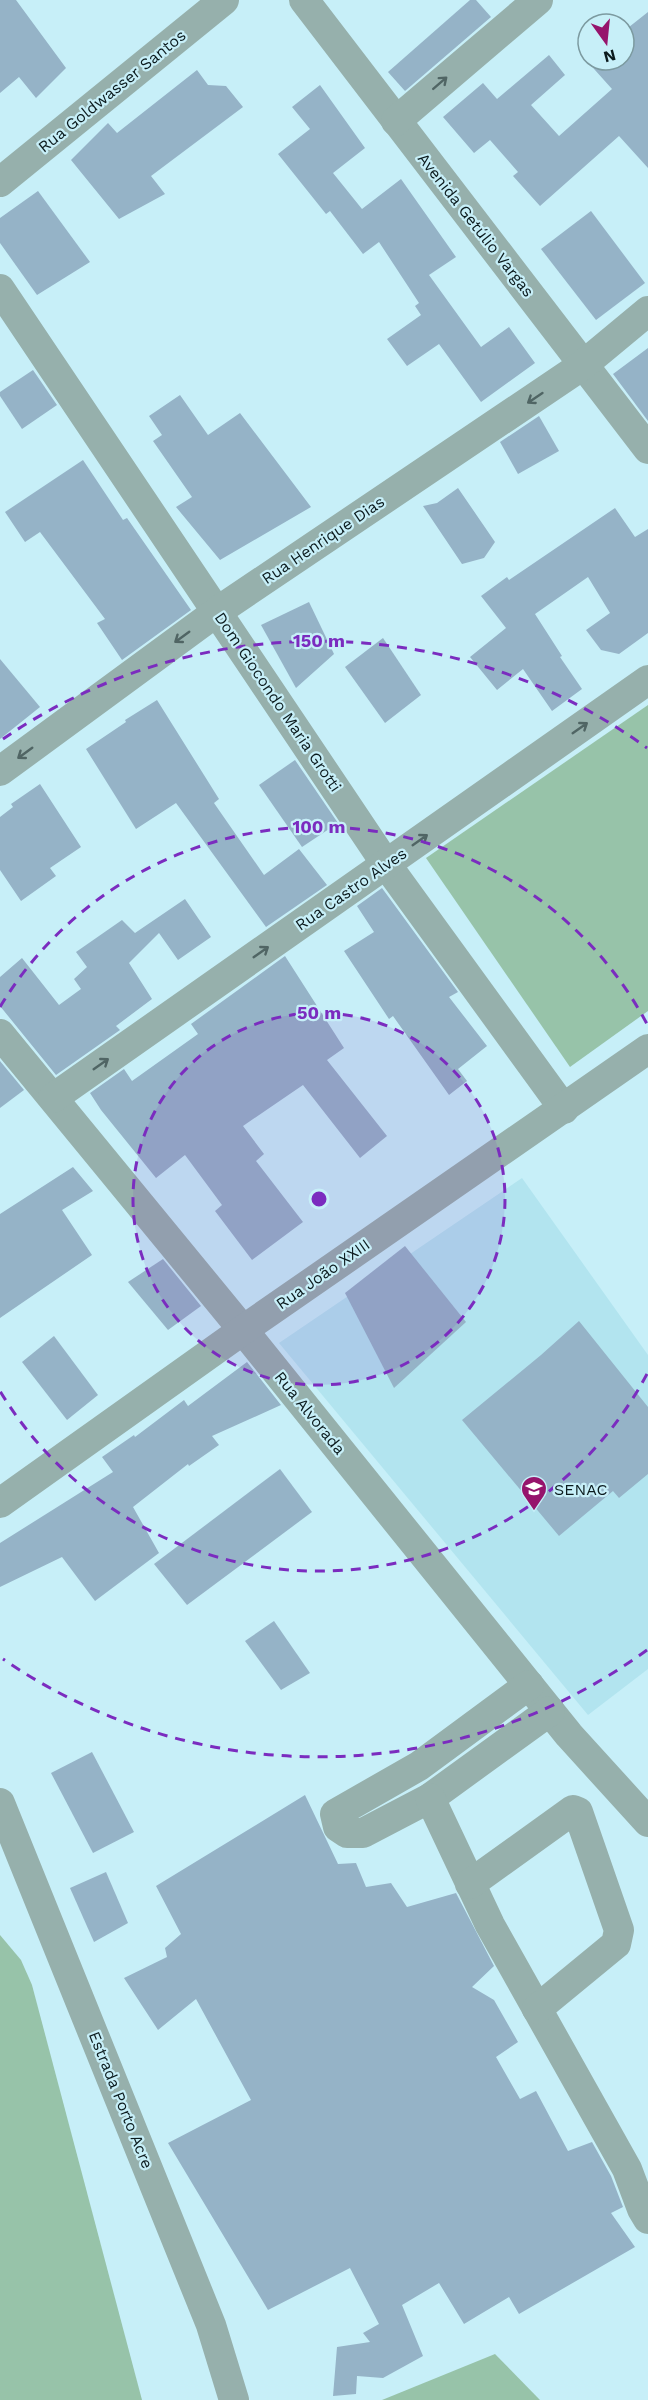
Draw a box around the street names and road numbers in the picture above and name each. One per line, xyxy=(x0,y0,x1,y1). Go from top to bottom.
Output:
street label: Rua Goldwasser Santos xyxy=(34,26,190,156)
street label: Avenida Getúlio Vargas xyxy=(414,149,538,301)
street label: Rua Henrique Dias xyxy=(258,492,388,588)
street label: Dom Giocondo Maria Grotti xyxy=(211,609,345,795)
street label: Rua Castro Alves xyxy=(292,844,410,934)
street label: Rua João XXIII xyxy=(272,1235,374,1313)
street label: Rua Alvorada xyxy=(271,1368,349,1458)
street label: Estrada Porto Acre xyxy=(85,2029,157,2171)

